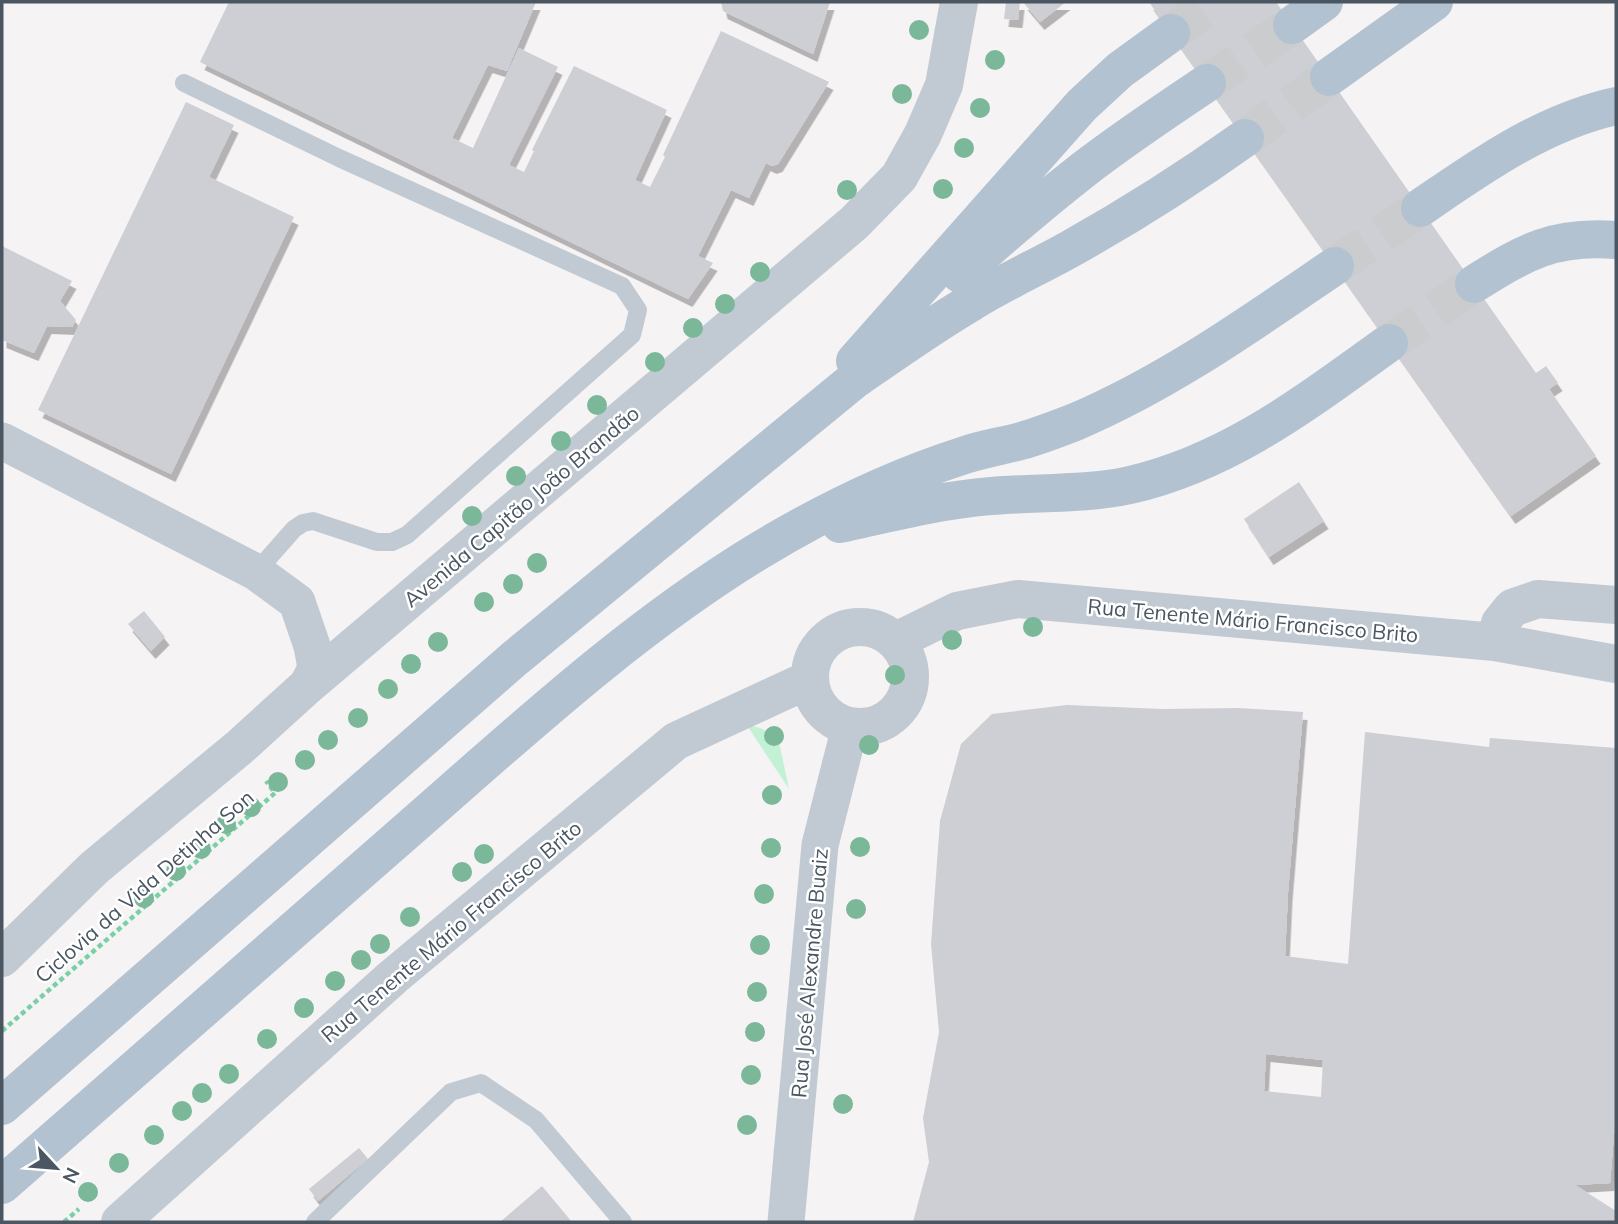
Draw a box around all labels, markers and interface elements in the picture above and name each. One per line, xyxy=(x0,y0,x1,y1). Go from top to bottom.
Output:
street label: Avenida Capitão João Brandão xyxy=(398,400,644,612)
street label: Rua Tenente Mário Francisco Brito xyxy=(1087,593,1419,647)
street label: Ciclovia da Vida Detinha Son xyxy=(29,784,259,988)
street label: Rua Tenente Mário Francisco Brito xyxy=(316,814,586,1048)
street label: Rua José Alexandre Buaiz xyxy=(785,847,833,1099)
north arrow xyxy=(21,1133,91,1203)
text: N xyxy=(57,1164,85,1187)

